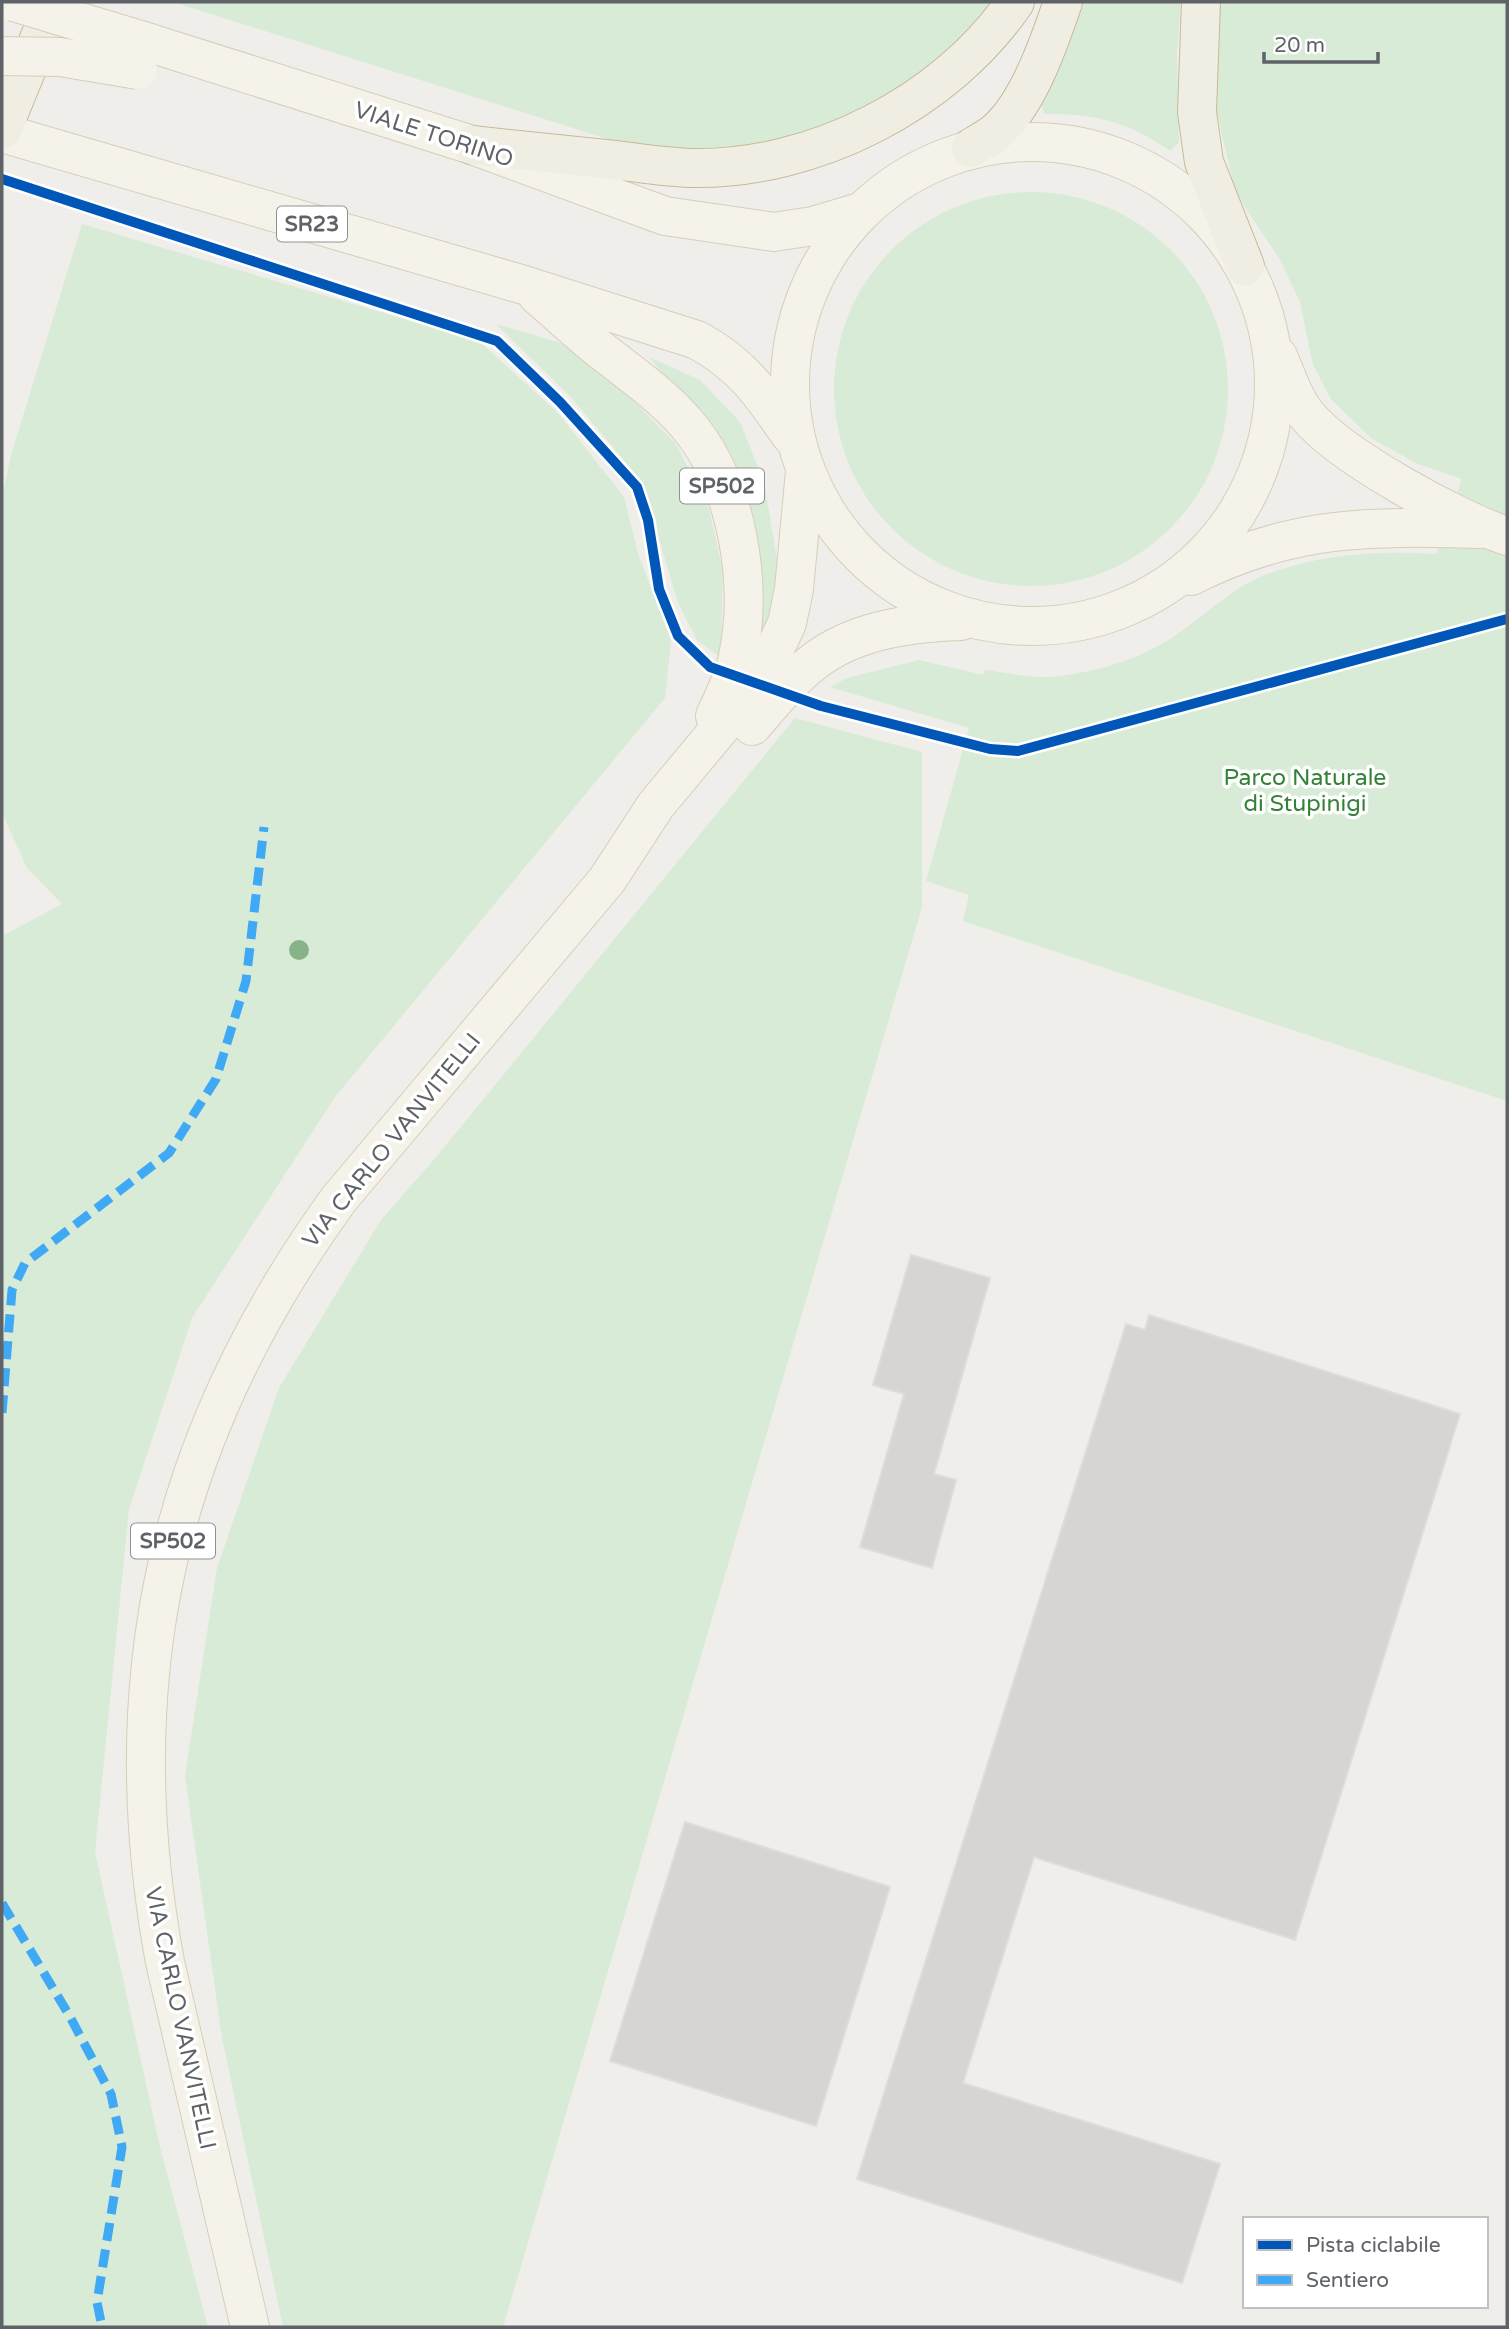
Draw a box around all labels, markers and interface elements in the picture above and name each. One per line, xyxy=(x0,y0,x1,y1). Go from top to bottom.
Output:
scale bar xyxy=(1264,21,1378,65)
text: 20 m xyxy=(1274,33,1325,58)
street label: VIALE TORINO xyxy=(351,96,517,174)
road number: SR23 xyxy=(277,206,347,242)
road number: SP502 xyxy=(680,468,764,504)
park label: Parco Naturale di Stupinigi xyxy=(1224,764,1386,818)
street label: VIA CARLO VANVITELLI xyxy=(297,1028,487,1254)
road number: SP502 xyxy=(131,1524,215,1558)
street label: VIA CARLO VANVITELLI xyxy=(138,1884,222,2152)
legend xyxy=(1243,2217,1488,2308)
text: Pista ciclabile xyxy=(1306,2233,1441,2258)
text: Sentiero xyxy=(1306,2268,1389,2293)

